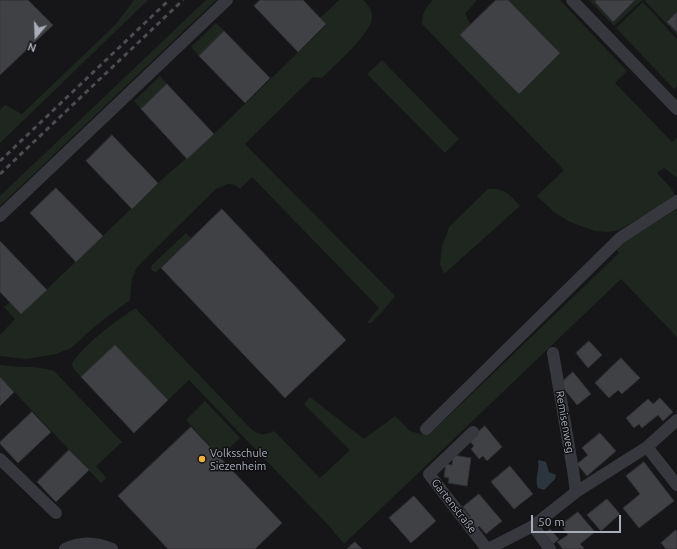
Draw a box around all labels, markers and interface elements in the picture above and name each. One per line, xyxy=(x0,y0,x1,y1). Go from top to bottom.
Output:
north arrow xyxy=(16,16,56,56)
text: N xyxy=(26,40,38,54)
street label: Remisenweg xyxy=(553,390,577,454)
place label: Volksschule Siezenheim xyxy=(210,446,268,472)
marker: Volksschule Siezenheim xyxy=(197,454,207,464)
street label: Gartenstraße xyxy=(429,476,479,536)
scale bar xyxy=(533,507,623,533)
text: 50 m xyxy=(538,515,565,528)

